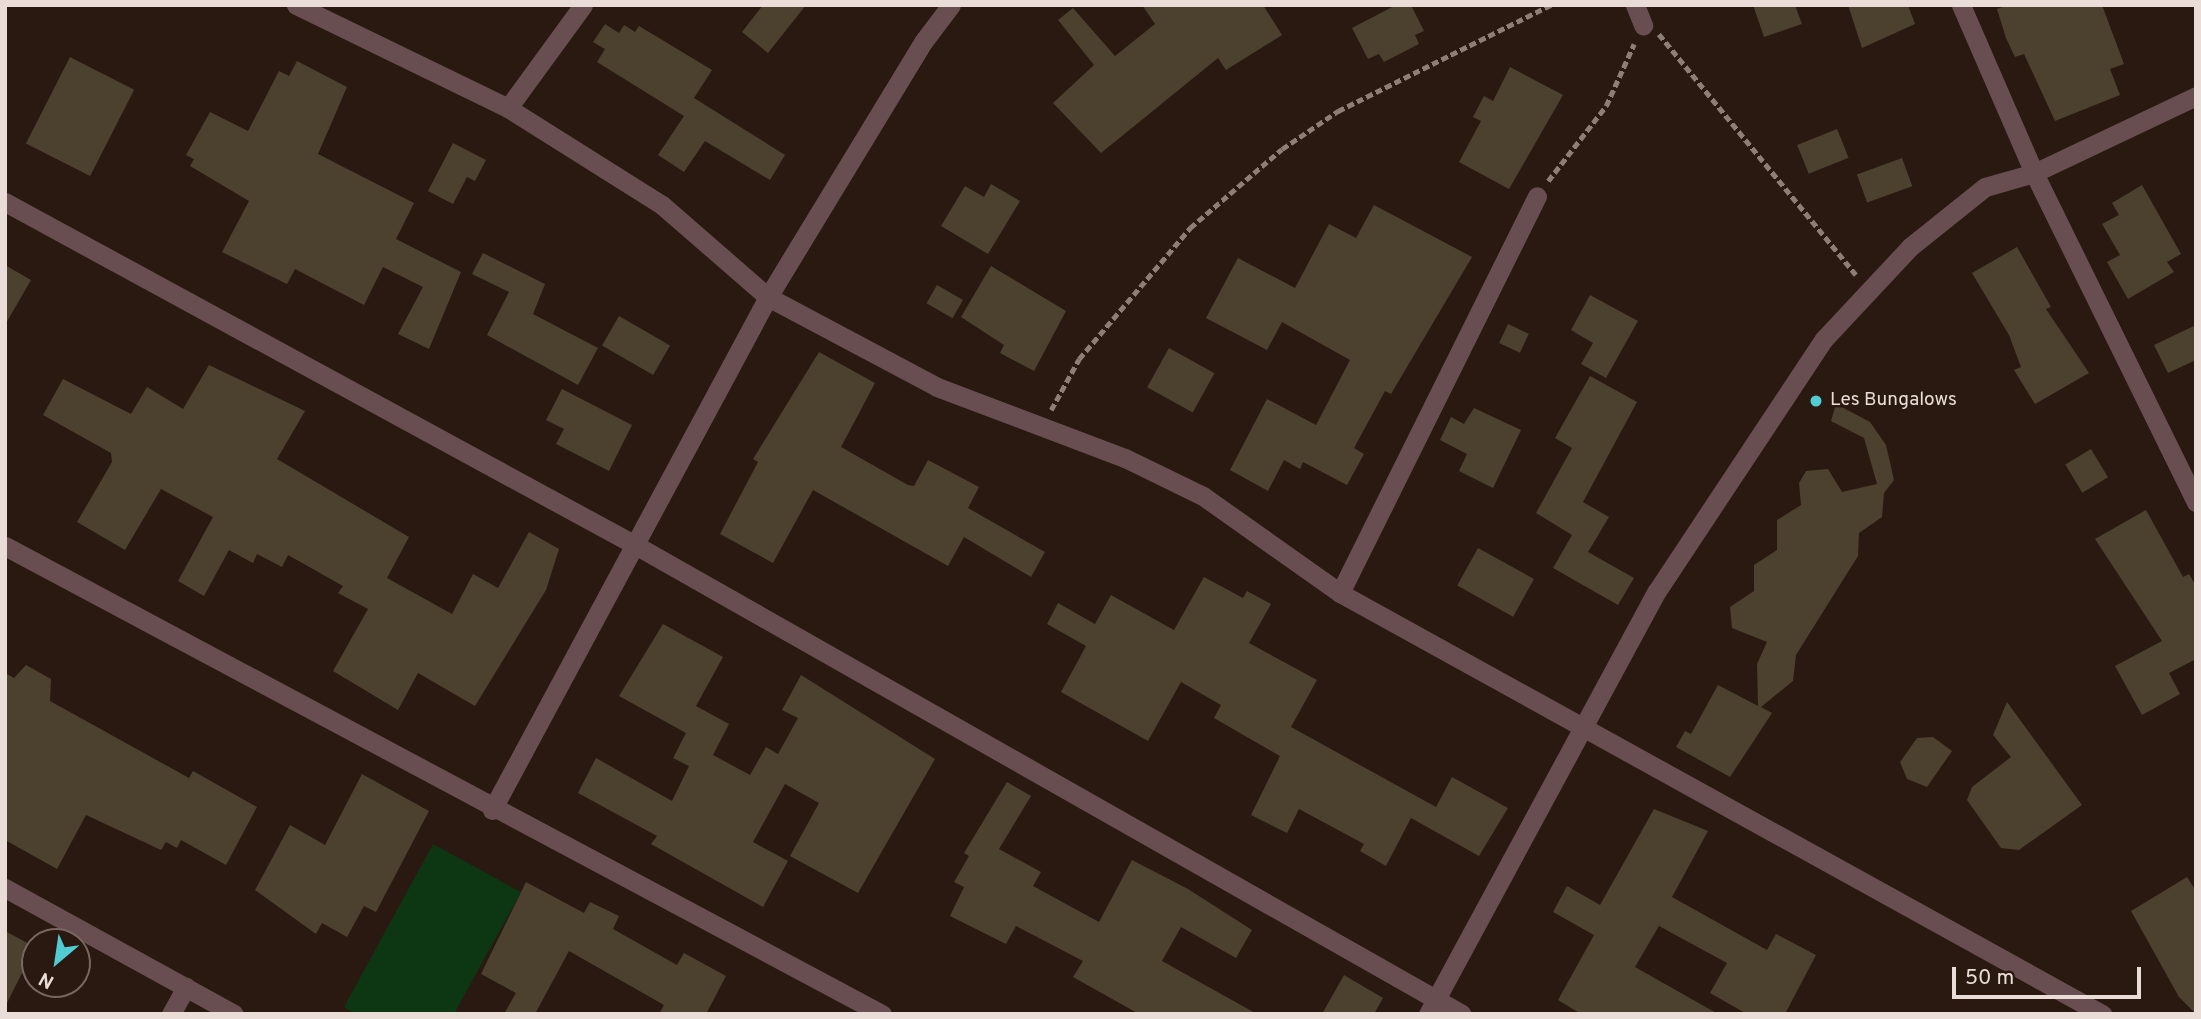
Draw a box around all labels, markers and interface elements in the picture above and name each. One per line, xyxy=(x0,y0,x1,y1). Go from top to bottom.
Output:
place label: Les Bungalows xyxy=(1830,390,1957,412)
marker: Les Bungalows xyxy=(1808,393,1824,409)
north arrow xyxy=(21,928,91,998)
scale bar xyxy=(1956,953,2145,997)
text: 50 m xyxy=(1965,965,2014,992)
text: N xyxy=(35,966,59,993)

